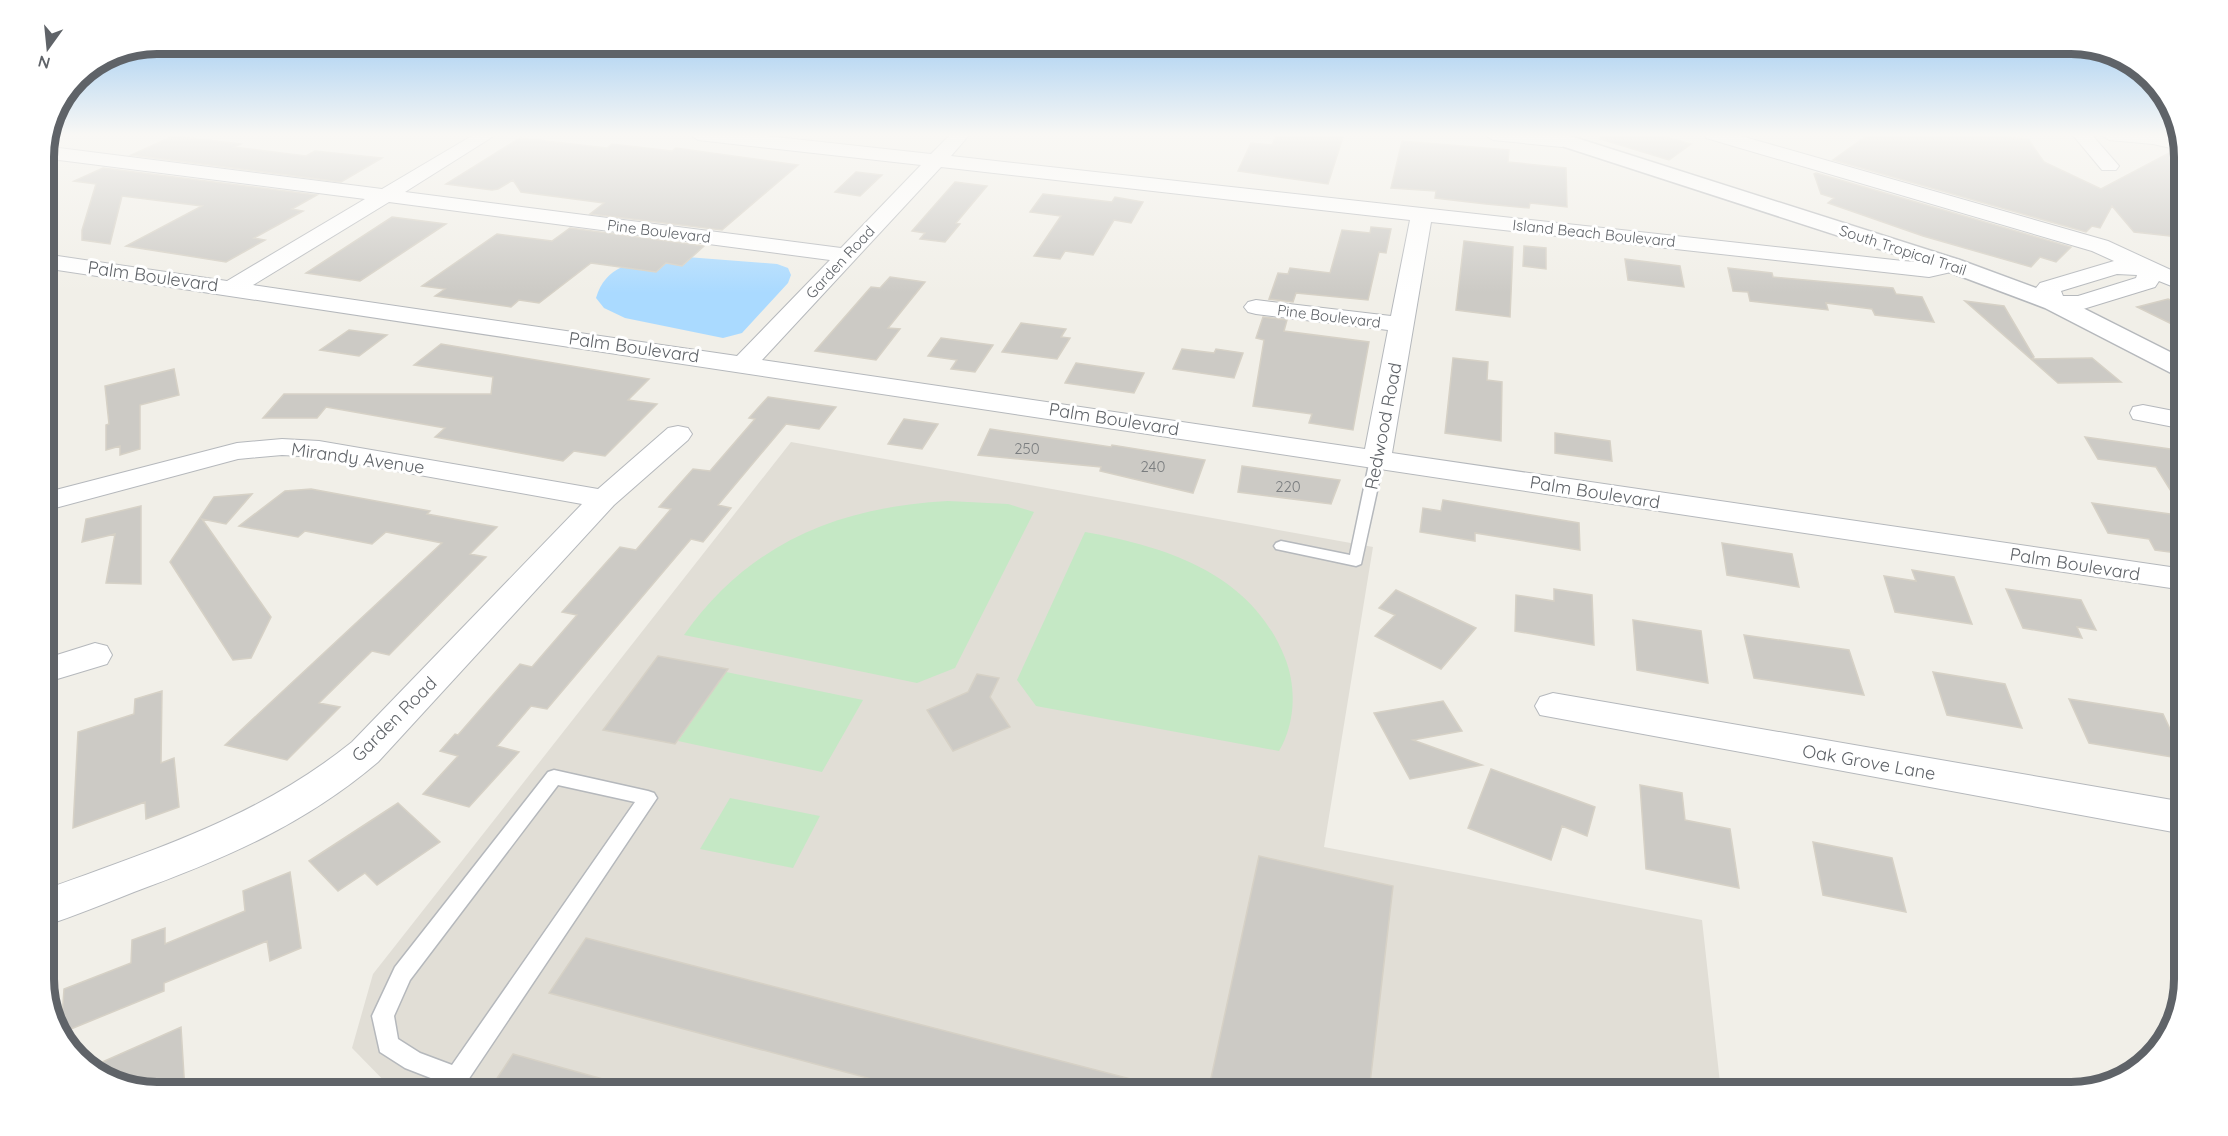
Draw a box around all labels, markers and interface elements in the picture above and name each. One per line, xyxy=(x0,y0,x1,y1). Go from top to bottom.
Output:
north arrow xyxy=(18,18,78,78)
text: N xyxy=(36,51,52,74)
street label: Pine Boulevard xyxy=(606,215,712,247)
street label: Island Beach Boulevard xyxy=(1512,215,1676,251)
street label: South Tropical Trail xyxy=(1837,220,1969,280)
street label: Garden Road xyxy=(801,222,879,302)
street label: Palm Boulevard xyxy=(86,255,220,297)
street label: Pine Boulevard xyxy=(1276,300,1382,332)
street label: Palm Boulevard xyxy=(567,326,701,368)
street label: Redwood Road xyxy=(1359,361,1407,491)
street label: Palm Boulevard xyxy=(1047,397,1181,441)
street label: Mirandy Avenue xyxy=(290,437,426,479)
house number: 250 xyxy=(1014,439,1040,458)
house number: 240 xyxy=(1141,457,1166,476)
street label: Palm Boulevard xyxy=(1528,470,1662,514)
house number: 220 xyxy=(1275,477,1301,496)
street label: Palm Boulevard xyxy=(2008,542,2142,586)
street label: Garden Road xyxy=(347,672,441,766)
street label: Oak Grove Lane xyxy=(1801,739,1937,785)

